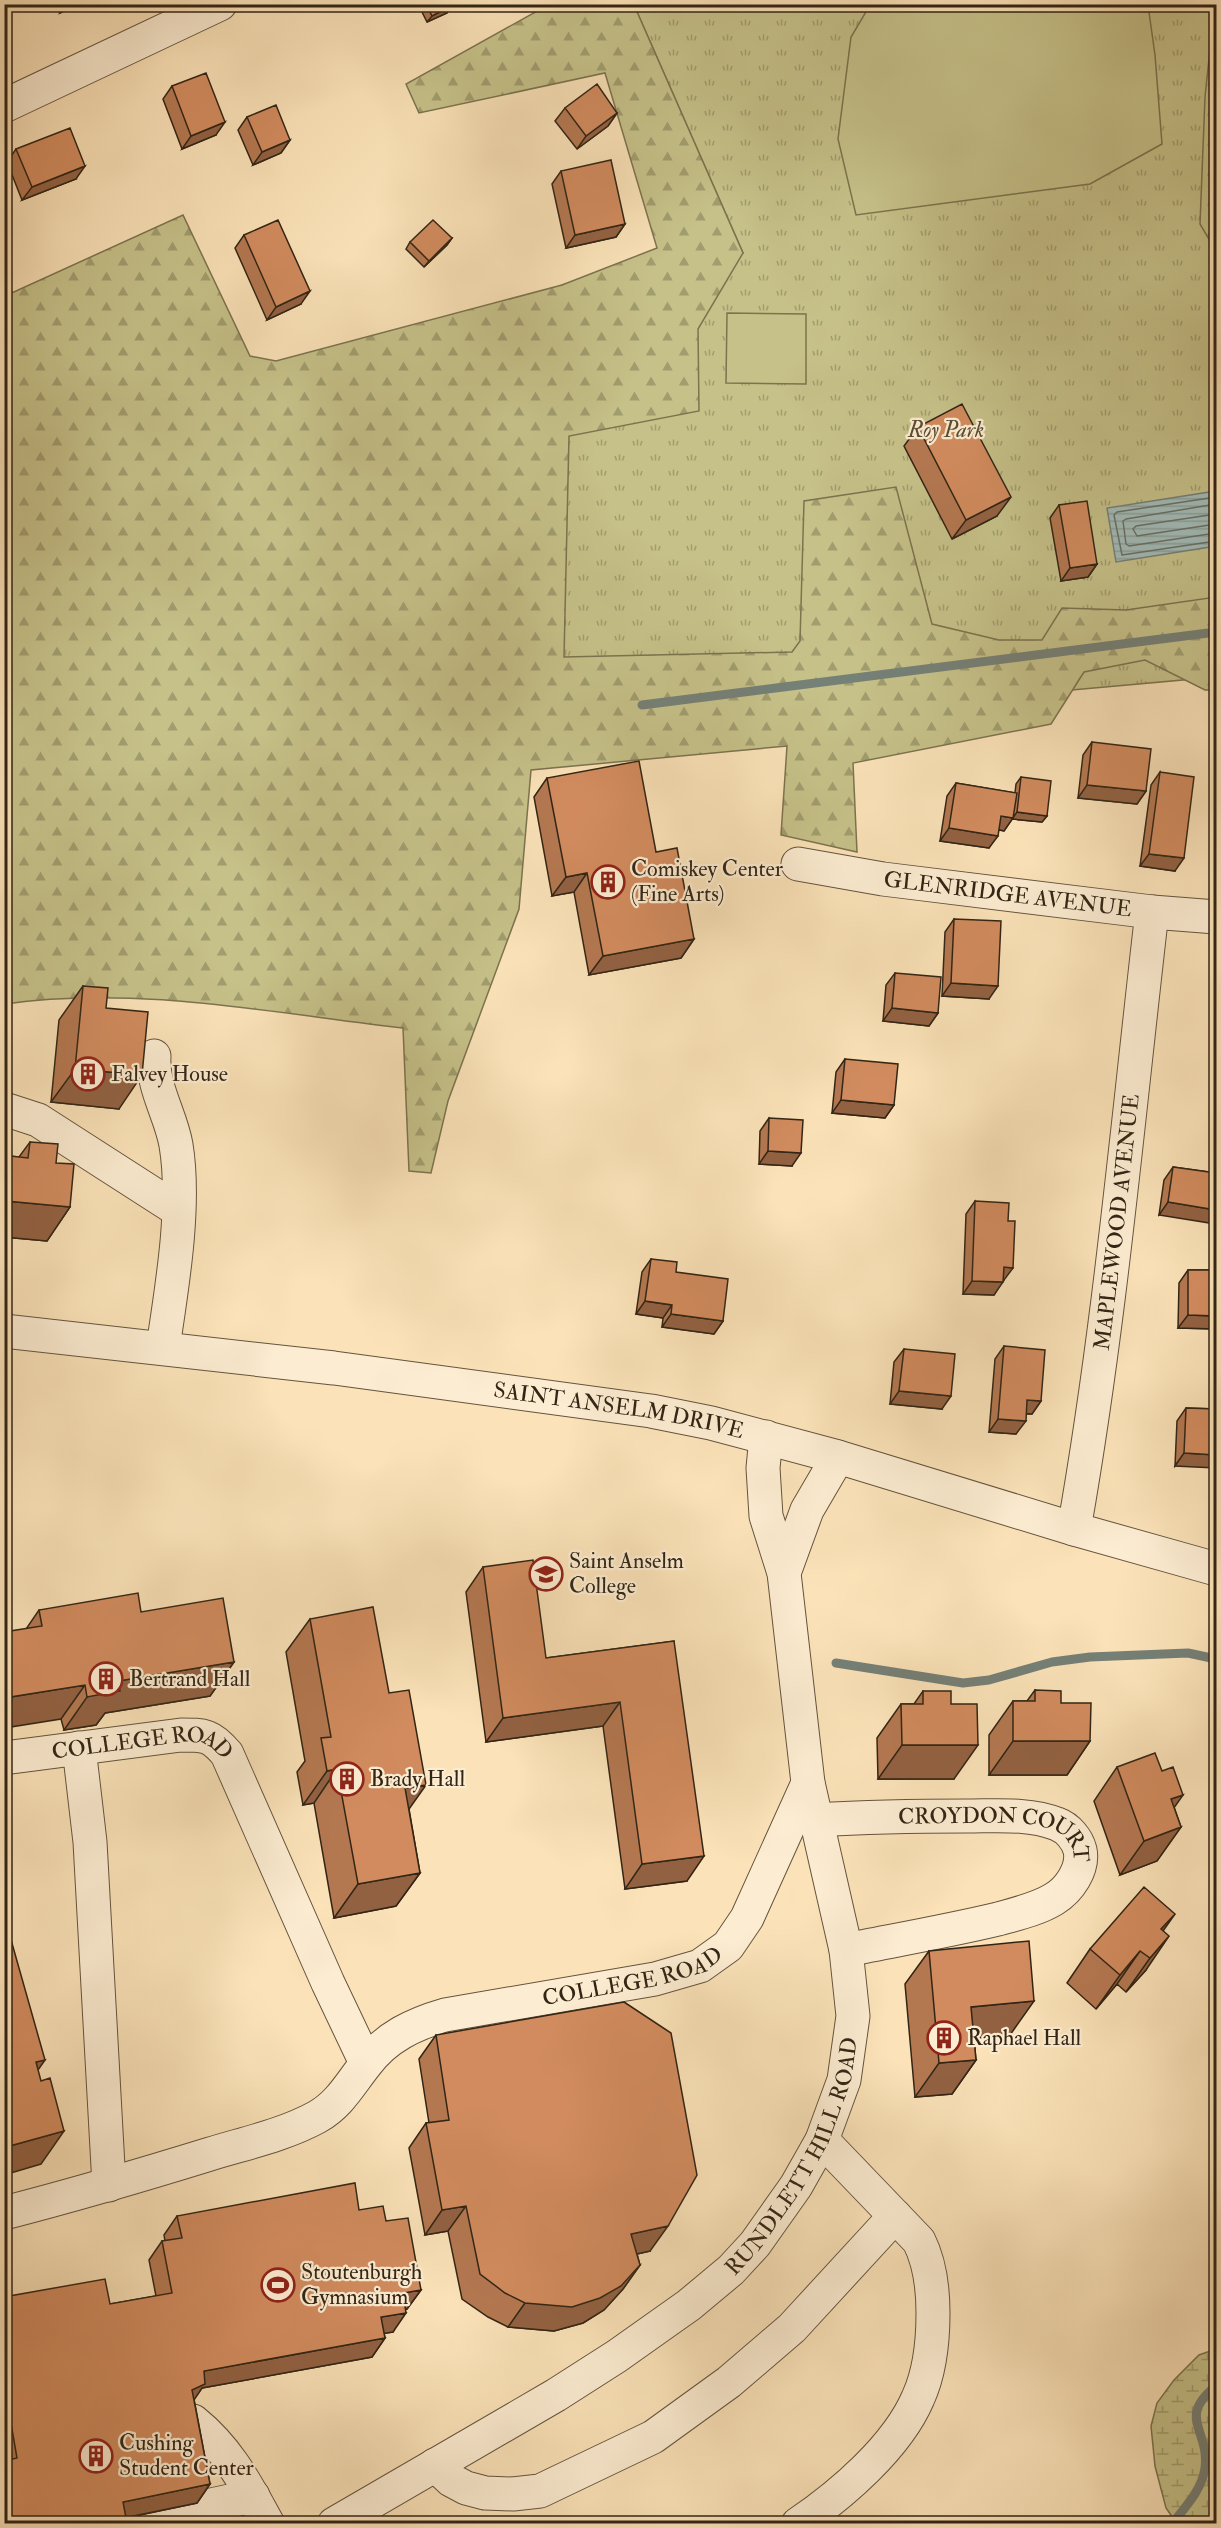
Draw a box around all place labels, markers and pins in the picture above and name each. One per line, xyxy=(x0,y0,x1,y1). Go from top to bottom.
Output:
place label: Comiskey Center (Fine Arts) xyxy=(631,855,784,908)
building icon: Comiskey Center (Fine Arts) xyxy=(590,864,626,900)
building icon: Falvey House xyxy=(70,1056,106,1092)
place label: Falvey House xyxy=(111,1060,228,1088)
place label: Saint Anselm College xyxy=(569,1547,684,1600)
school or university icon: Saint Anselm College xyxy=(528,1556,564,1592)
building icon: Bertrand Hall xyxy=(88,1661,124,1697)
place label: Bertrand Hall xyxy=(129,1665,251,1693)
building icon: Brady Hall xyxy=(329,1761,365,1797)
place label: Brady Hall xyxy=(370,1765,465,1793)
building icon: Raphael Hall xyxy=(926,2020,962,2056)
place label: Raphael Hall xyxy=(967,2024,1082,2053)
place label: Stoutenburgh Gymnasium xyxy=(301,2258,423,2311)
sports icon: Stoutenburgh Gymnasium xyxy=(260,2267,296,2303)
place label: Cushing Student Center xyxy=(119,2429,255,2482)
building icon: Cushing Student Center xyxy=(78,2438,114,2474)

